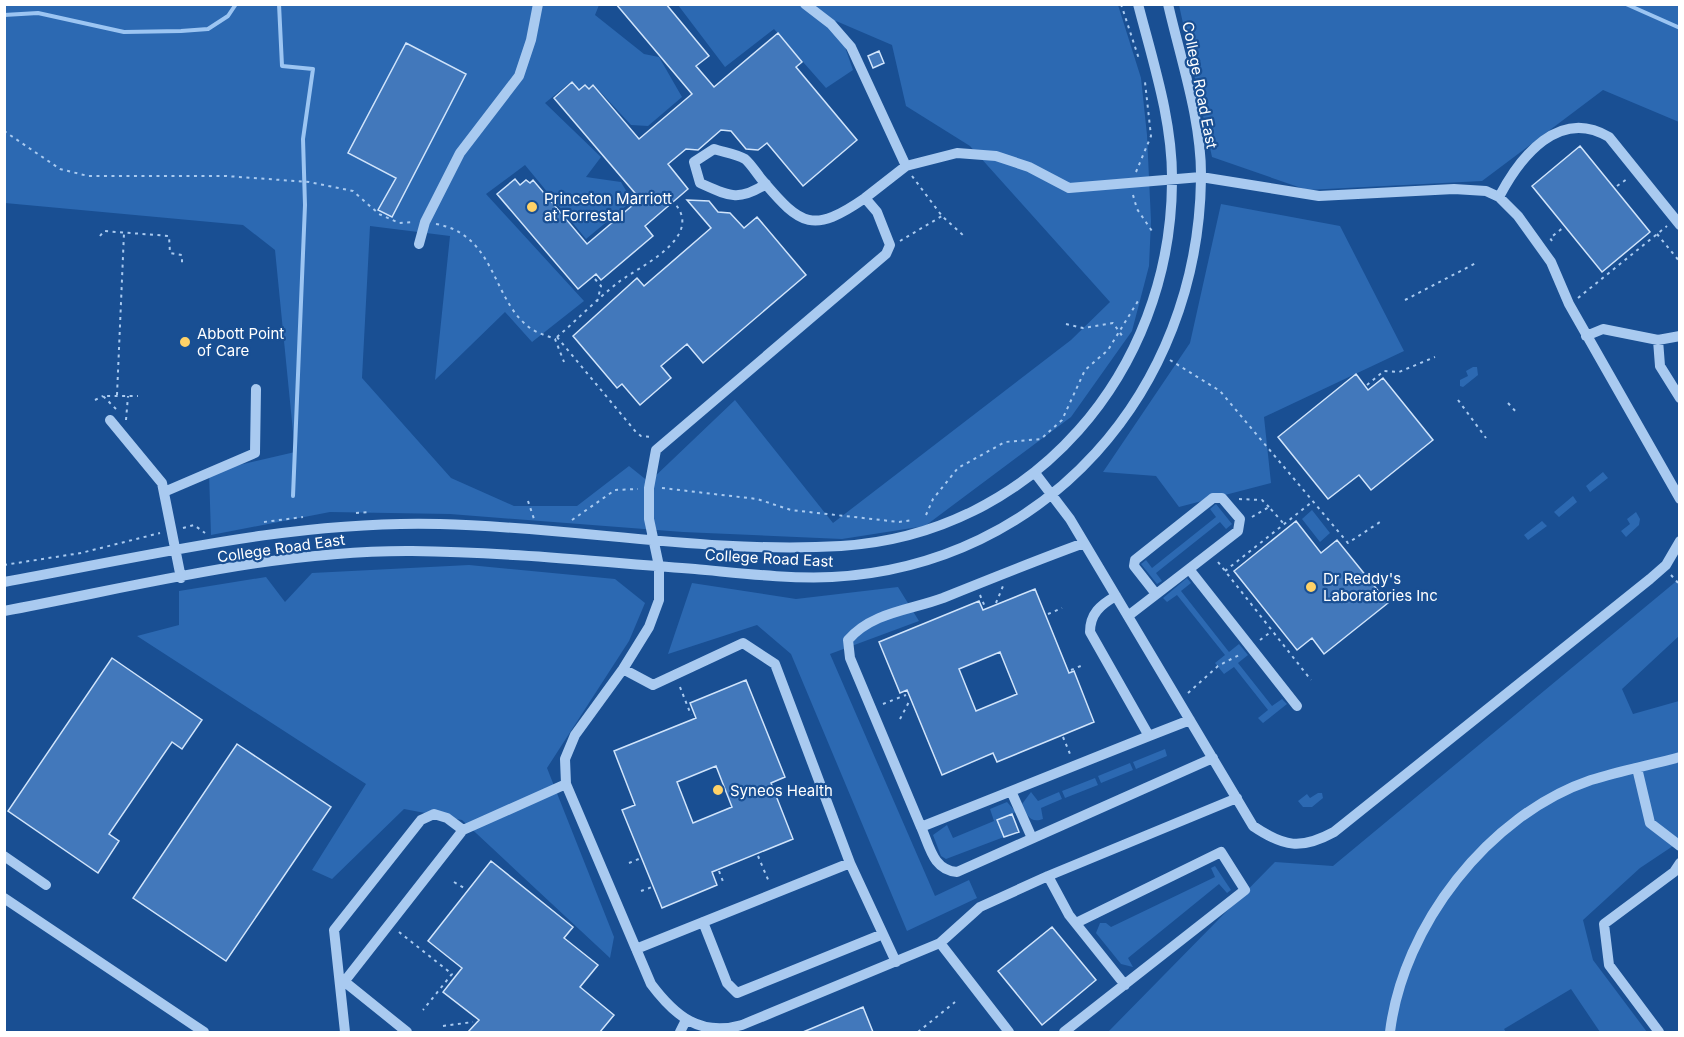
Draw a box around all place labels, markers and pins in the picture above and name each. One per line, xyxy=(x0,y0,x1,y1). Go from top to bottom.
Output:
place label: Princeton Marriott at Forrestal xyxy=(544,189,672,225)
marker: Princeton Marriott at Forrestal xyxy=(525,200,539,214)
place label: Abbott Point of Care xyxy=(197,324,284,360)
marker: Abbott Point of Care xyxy=(178,335,192,349)
place label: Dr Reddy's Laboratories Inc xyxy=(1323,569,1438,605)
marker: Dr Reddy's Laboratories Inc xyxy=(1304,580,1318,594)
place label: Syneos Health xyxy=(730,781,833,800)
marker: Syneos Health xyxy=(711,783,725,797)

